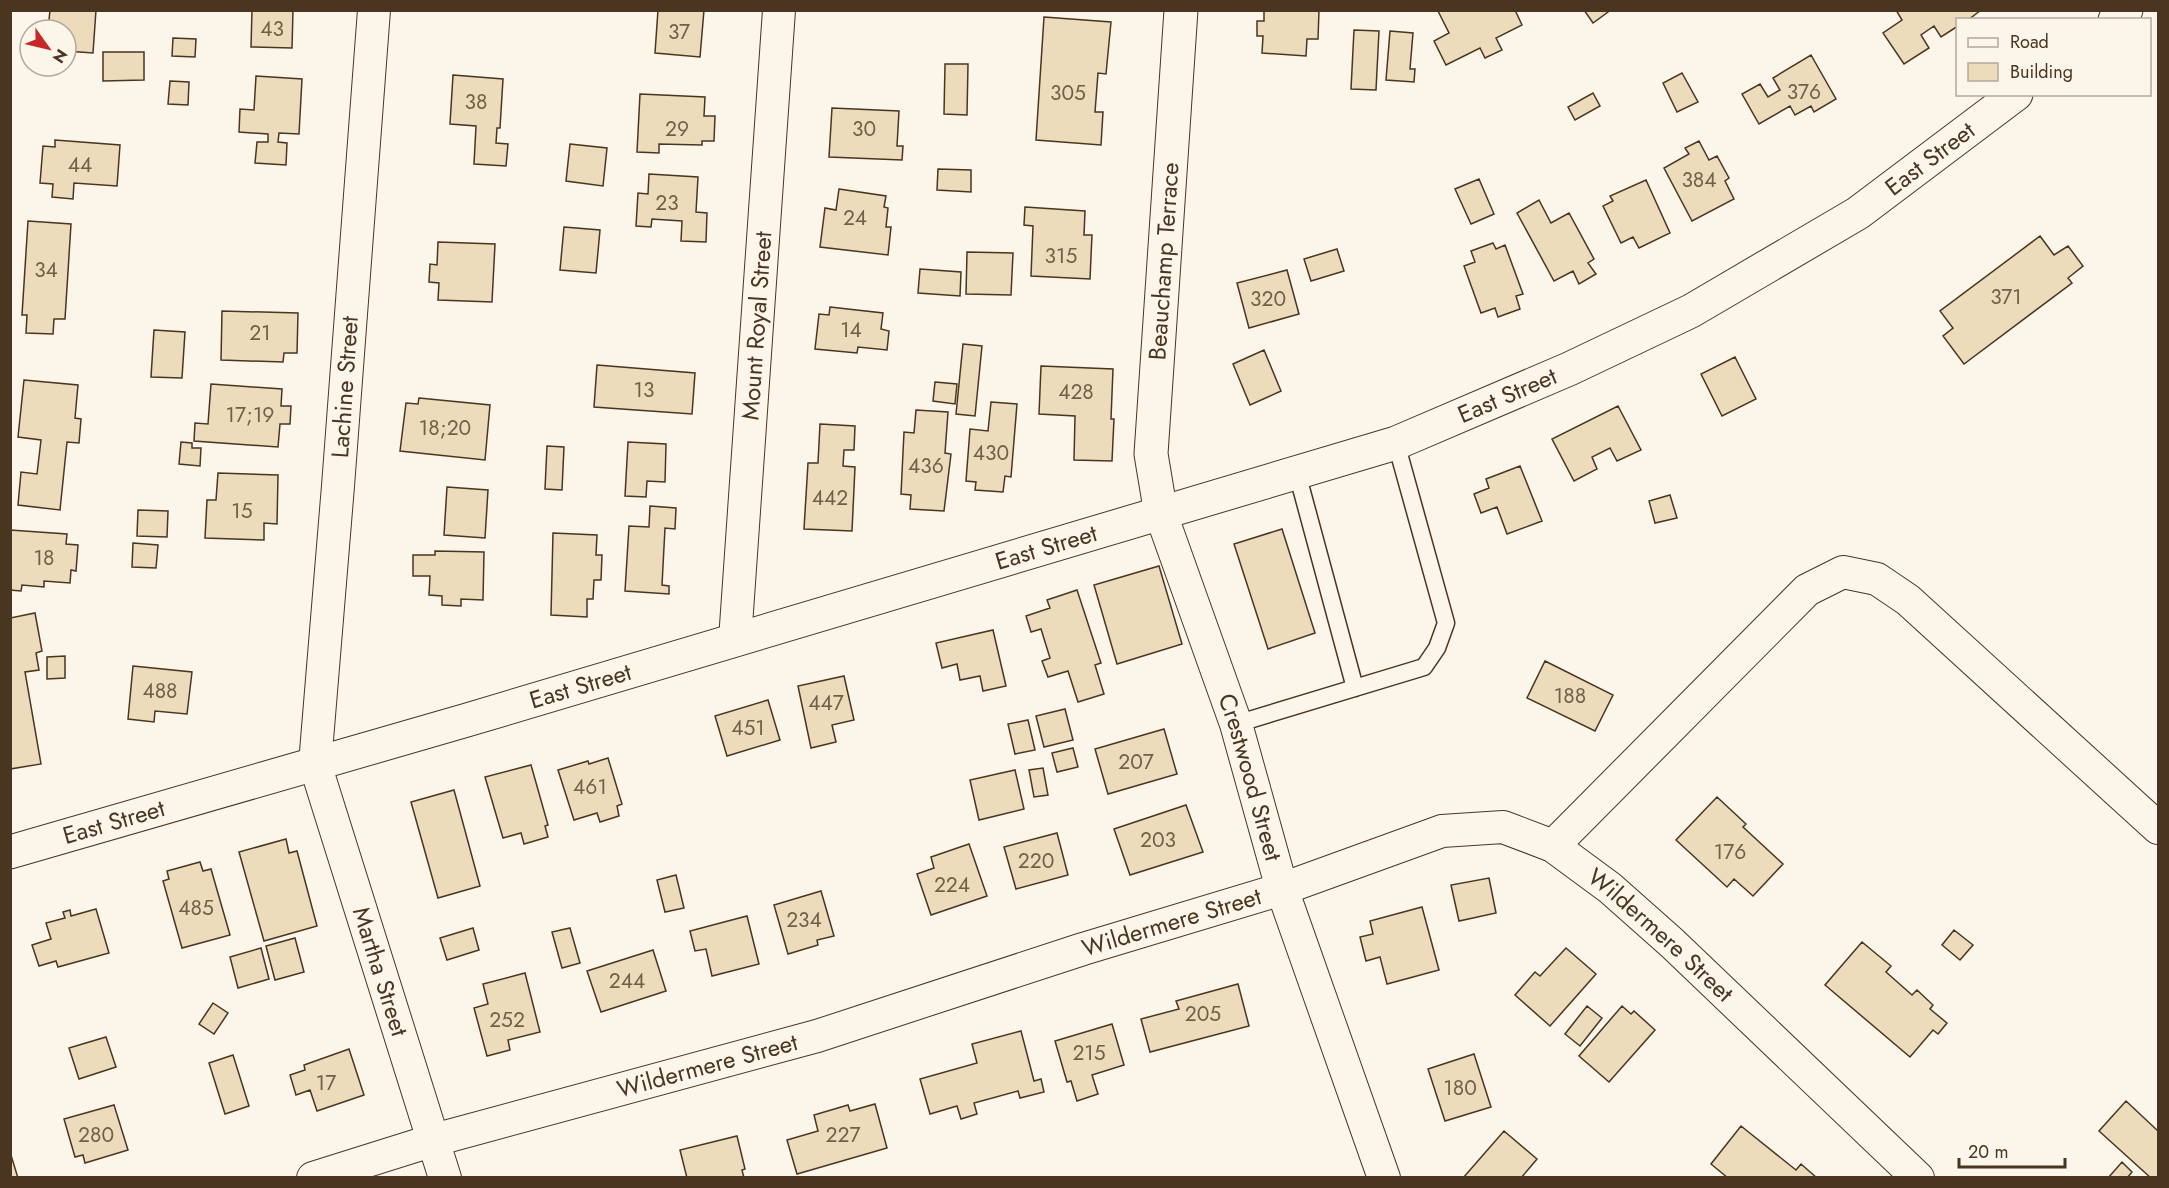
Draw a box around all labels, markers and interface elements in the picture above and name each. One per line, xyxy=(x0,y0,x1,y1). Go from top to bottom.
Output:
house number: 43 xyxy=(260,14,284,44)
house number: 37 xyxy=(668,17,690,47)
north arrow xyxy=(18,18,78,78)
legend xyxy=(1956,18,2151,96)
text: Road xyxy=(2010,29,2049,55)
text: N xyxy=(47,44,73,68)
text: Building xyxy=(2010,59,2073,85)
house number: 376 xyxy=(1787,77,1821,107)
house number: 305 xyxy=(1050,78,1086,108)
house number: 38 xyxy=(465,87,487,117)
street label: East Street xyxy=(1877,113,1982,204)
house number: 29 xyxy=(665,114,689,144)
house number: 30 xyxy=(852,114,876,144)
house number: 44 xyxy=(68,150,92,180)
street label: Beauchamp Terrace xyxy=(1139,161,1188,361)
house number: 384 xyxy=(1681,165,1717,195)
house number: 23 xyxy=(655,188,679,218)
house number: 24 xyxy=(843,203,867,233)
street label: Mount Royal Street xyxy=(732,230,781,421)
house number: 315 xyxy=(1045,241,1077,271)
house number: 34 xyxy=(34,255,58,285)
house number: 371 xyxy=(1990,282,2022,312)
house number: 320 xyxy=(1250,284,1286,314)
street label: Lachine Street xyxy=(322,315,367,459)
house number: 14 xyxy=(840,315,862,345)
house number: 21 xyxy=(249,318,271,348)
street label: East Street xyxy=(1452,358,1562,432)
house number: 13 xyxy=(634,375,654,405)
house number: 428 xyxy=(1058,377,1094,407)
house number: 17;19 xyxy=(226,400,274,430)
house number: 18;20 xyxy=(419,413,471,443)
house number: 430 xyxy=(973,438,1009,468)
house number: 436 xyxy=(908,451,944,481)
house number: 442 xyxy=(812,483,848,513)
house number: 15 xyxy=(231,496,253,526)
street label: East Street xyxy=(991,515,1101,579)
house number: 18 xyxy=(34,543,54,573)
street label: East Street xyxy=(525,654,636,717)
house number: 488 xyxy=(142,676,178,706)
house number: 188 xyxy=(1554,681,1586,711)
house number: 447 xyxy=(808,688,844,718)
street label: Crestwood Street xyxy=(1209,689,1291,865)
house number: 451 xyxy=(731,713,765,743)
house number: 207 xyxy=(1118,747,1154,777)
house number: 461 xyxy=(573,772,607,802)
street label: East Street xyxy=(58,790,169,853)
house number: 203 xyxy=(1140,825,1176,855)
house number: 176 xyxy=(1714,837,1746,867)
house number: 220 xyxy=(1018,846,1054,876)
street label: Wildermere Street xyxy=(1581,859,1742,1010)
house number: 224 xyxy=(934,870,970,900)
street label: Wildermere Street xyxy=(1077,878,1266,965)
house number: 485 xyxy=(178,893,214,923)
street label: Martha Street xyxy=(344,903,417,1041)
house number: 234 xyxy=(786,905,822,935)
house number: 244 xyxy=(609,966,645,996)
house number: 205 xyxy=(1185,999,1221,1029)
house number: 252 xyxy=(489,1005,525,1035)
street label: Wildermere Street xyxy=(613,1024,802,1107)
house number: 215 xyxy=(1072,1038,1106,1068)
house number: 17 xyxy=(316,1068,336,1098)
house number: 180 xyxy=(1443,1073,1477,1103)
house number: 280 xyxy=(78,1120,114,1150)
house number: 227 xyxy=(826,1120,860,1150)
scale bar xyxy=(1959,1131,2066,1169)
text: 20 m xyxy=(1968,1139,2008,1165)

